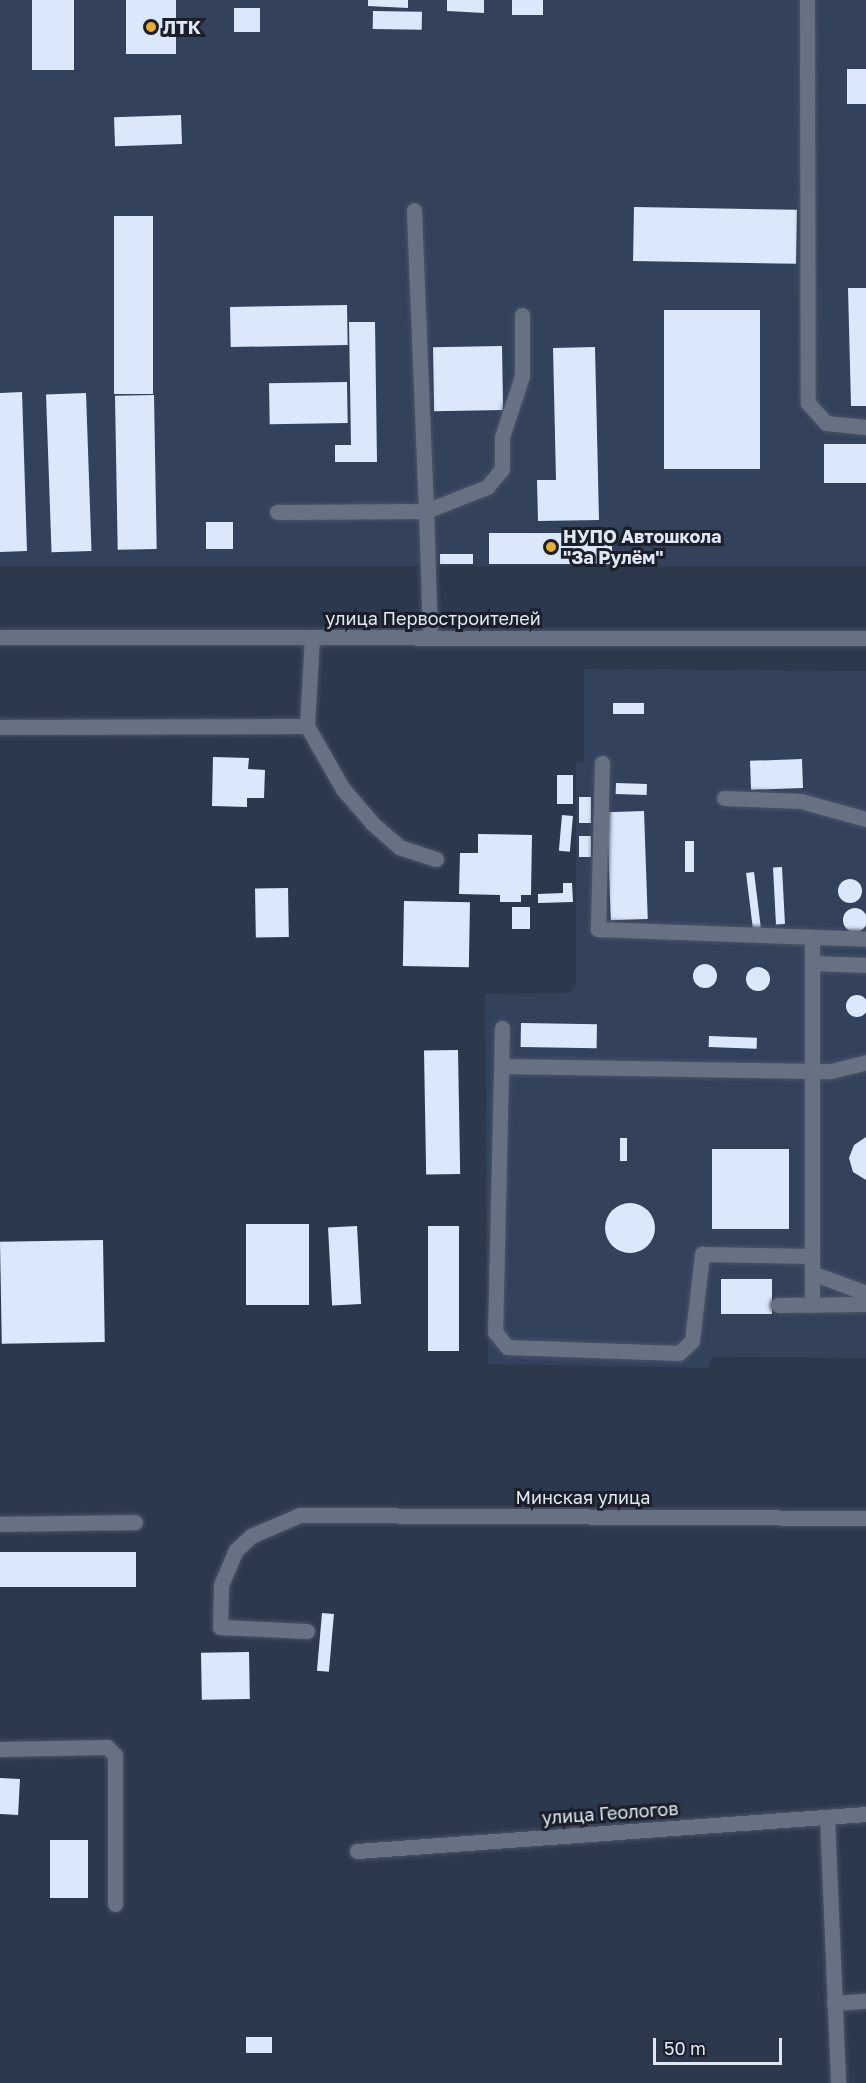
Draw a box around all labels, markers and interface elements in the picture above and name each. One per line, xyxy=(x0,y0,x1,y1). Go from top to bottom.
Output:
place label: ЛТК xyxy=(163,16,201,38)
marker: ЛТК xyxy=(144,20,158,34)
place label: НУПО Автошкола "За Рулём" xyxy=(563,526,721,568)
marker: НУПО Автошкола "За Рулём" xyxy=(544,540,558,554)
street label: улица Первостроителей xyxy=(325,607,541,629)
street label: Минская улица xyxy=(515,1486,651,1508)
street label: улица Геологов xyxy=(541,1797,679,1829)
scale bar xyxy=(656,2026,785,2064)
text: 50 m xyxy=(664,2037,706,2059)

